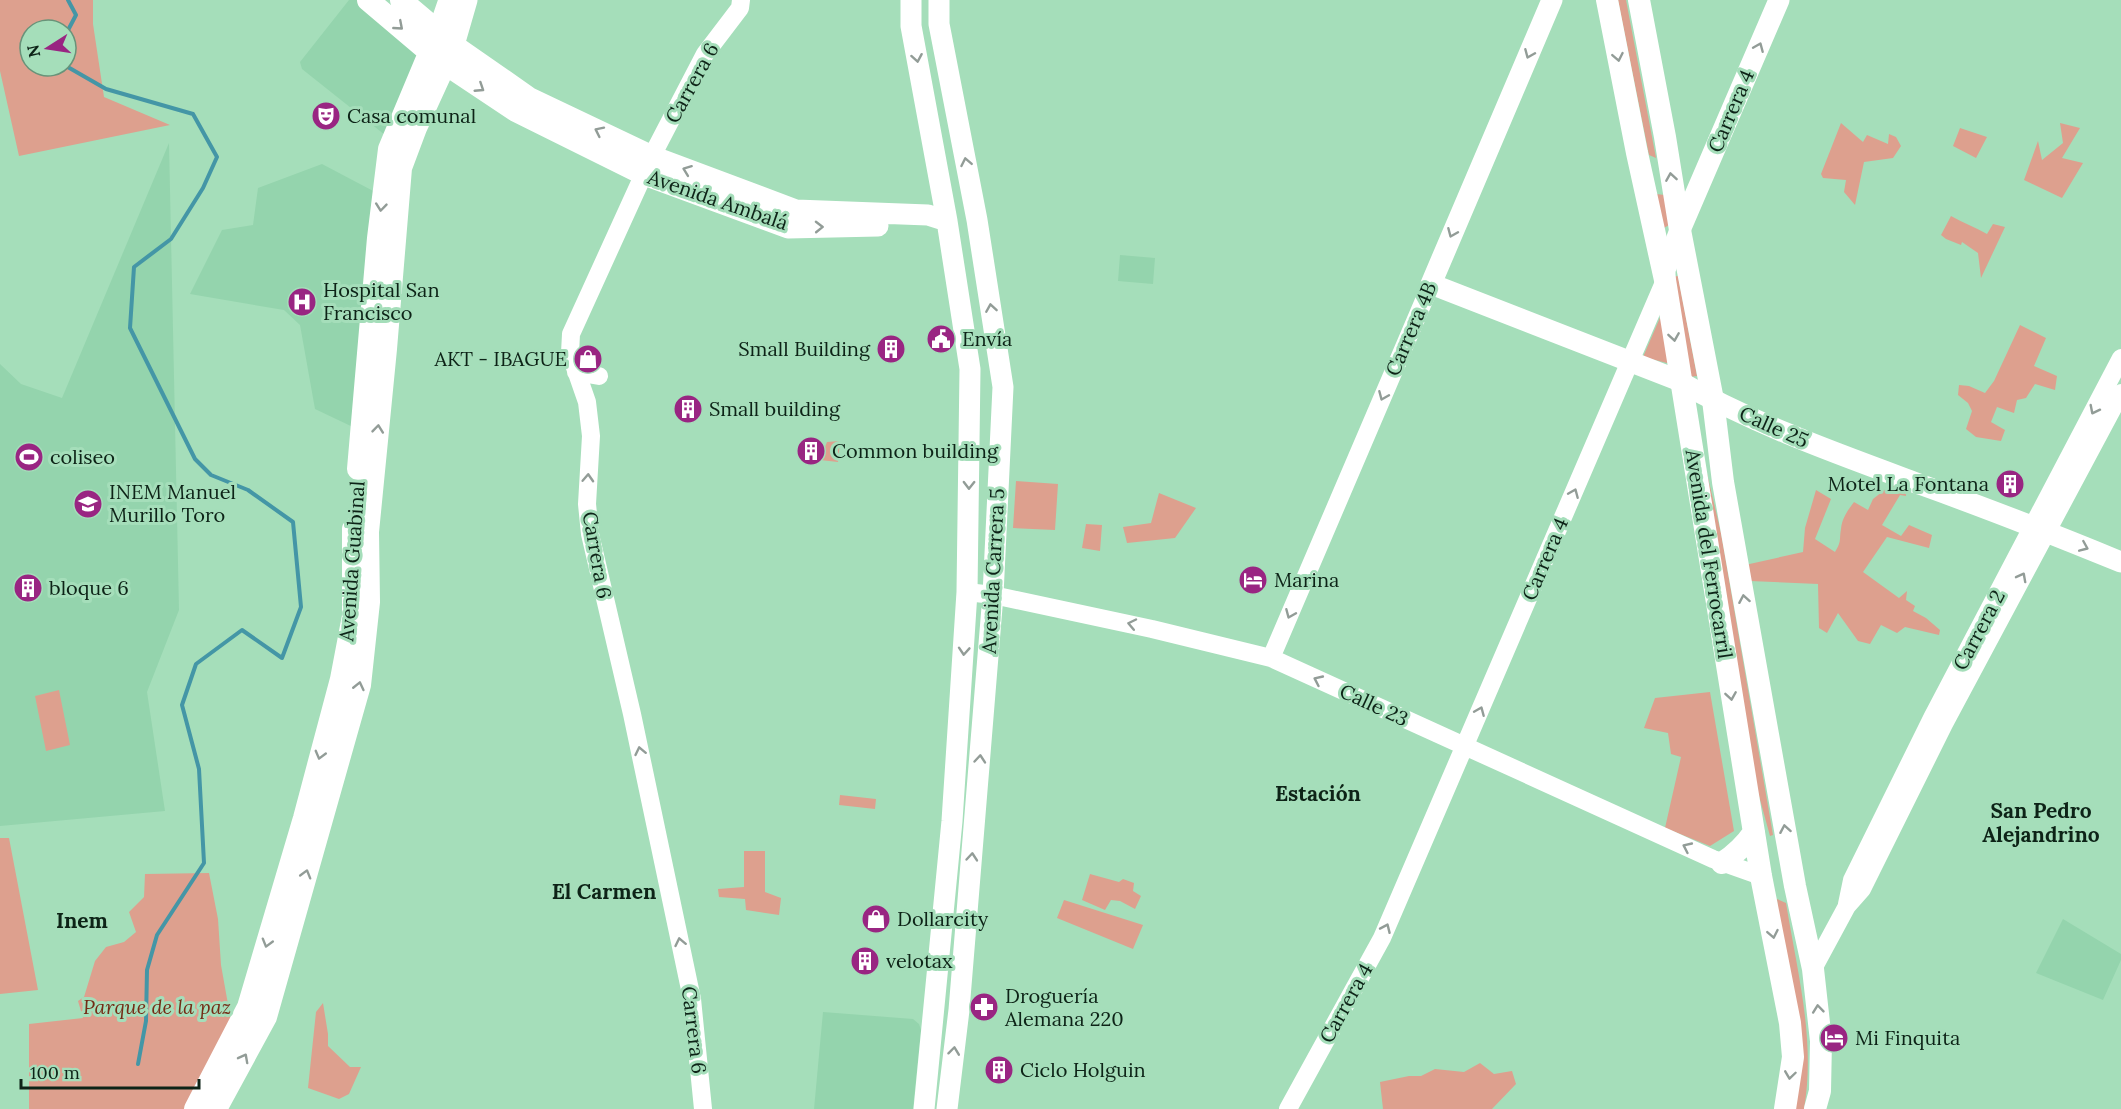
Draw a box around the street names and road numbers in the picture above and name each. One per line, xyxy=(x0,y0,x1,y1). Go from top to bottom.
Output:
street label: Carrera 6 xyxy=(659,38,724,127)
street label: Carrera 4 xyxy=(1702,66,1759,156)
street label: Avenida Ambalá xyxy=(644,164,791,235)
street label: Carrera 4B xyxy=(1380,278,1442,380)
street label: Calle 25 xyxy=(1736,400,1813,453)
street label: Avenida del Ferrocarril xyxy=(1680,447,1738,660)
street label: Avenida Guabinal xyxy=(333,480,370,643)
street label: Avenida Carrera 5 xyxy=(976,488,1009,655)
street label: Carrera 6 xyxy=(578,509,617,600)
street label: Carrera 4 xyxy=(1516,514,1573,604)
street label: Carrera 2 xyxy=(1947,585,2010,674)
street label: Calle 23 xyxy=(1336,678,1413,731)
street label: Carrera 4 xyxy=(1313,958,1378,1047)
street label: Carrera 6 xyxy=(677,985,712,1075)

